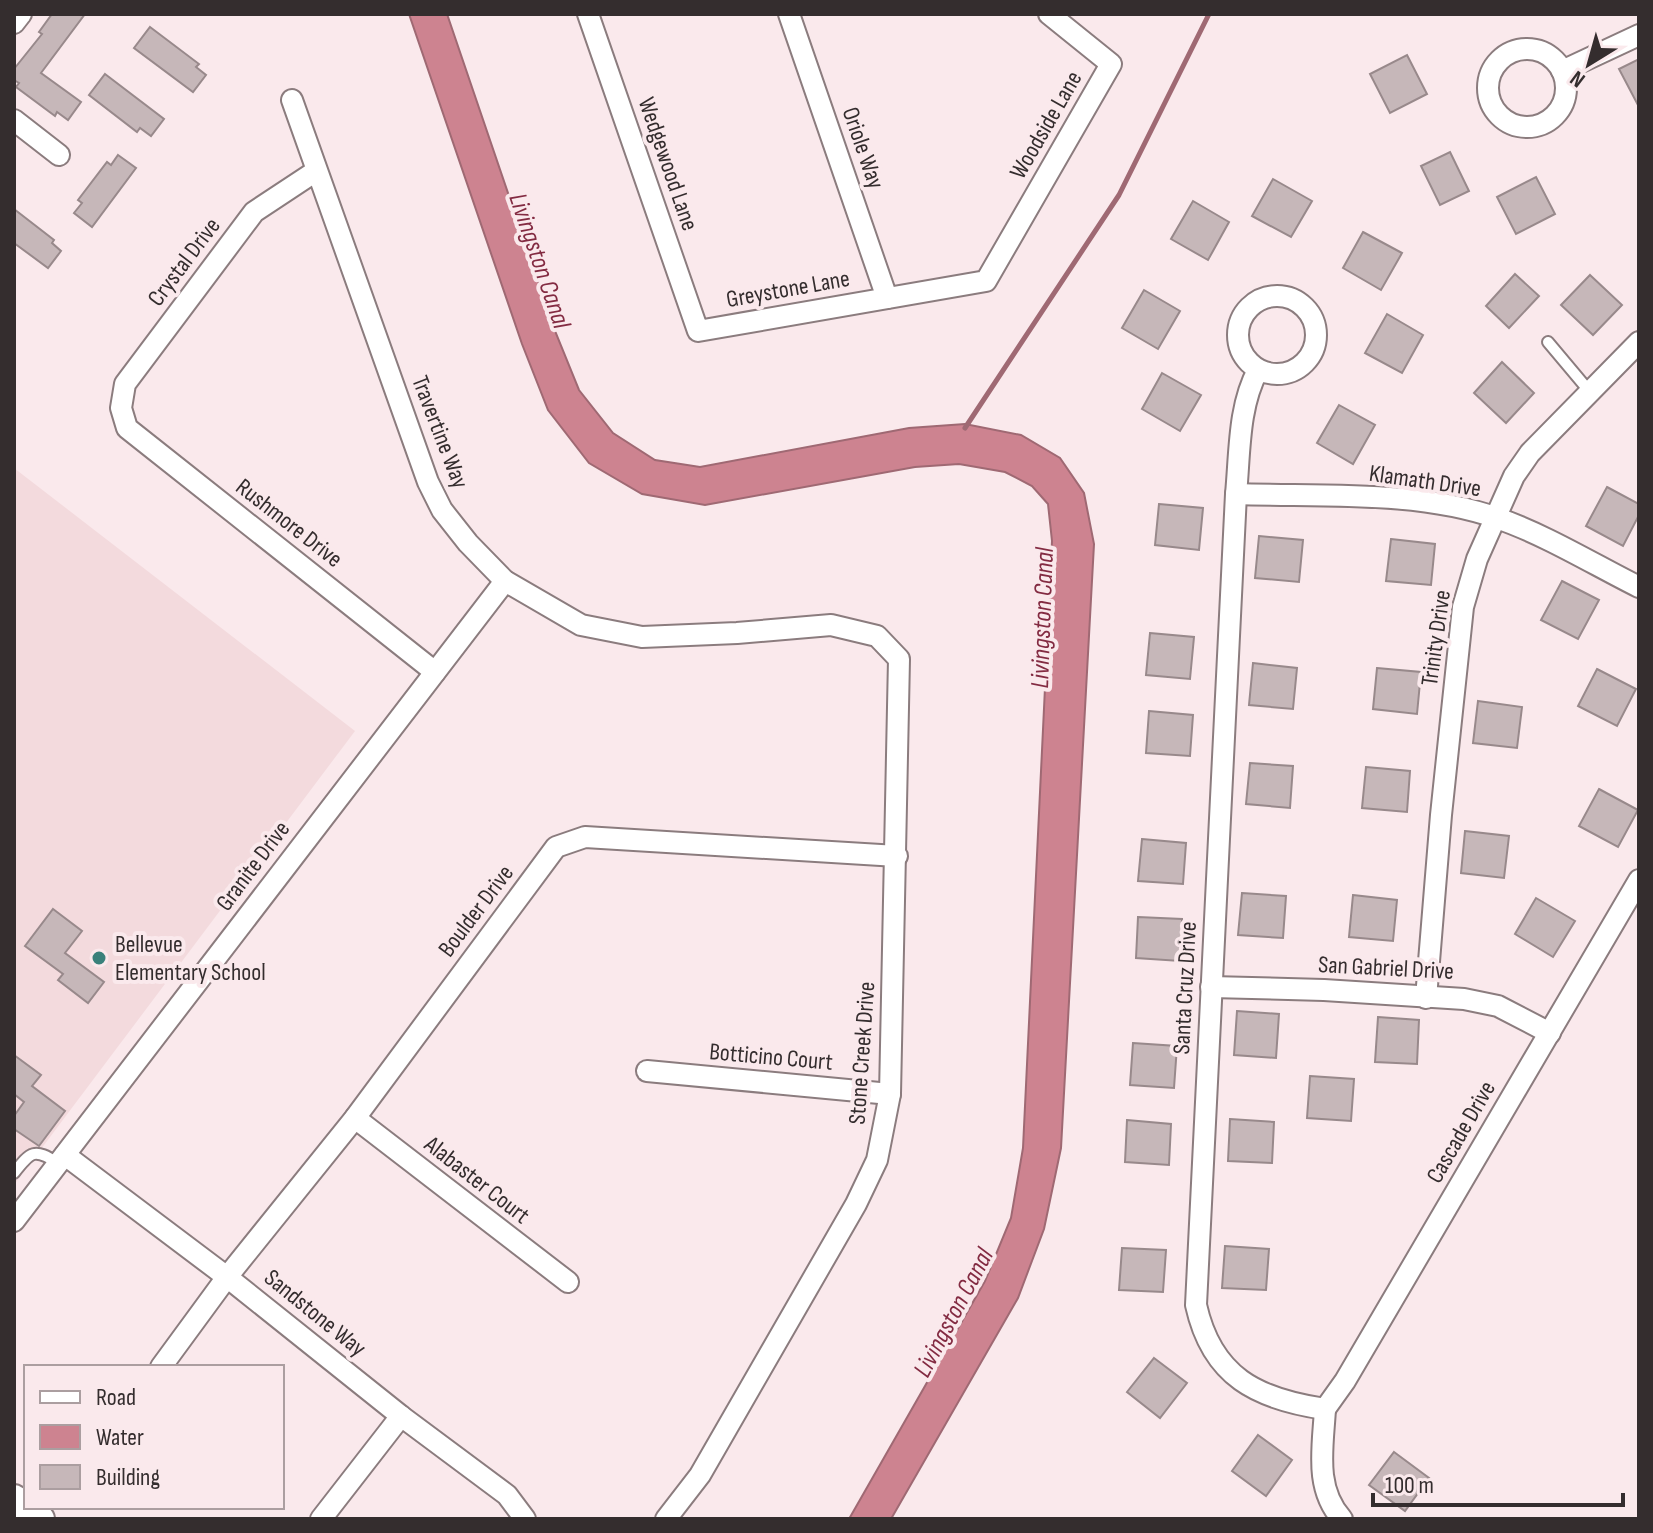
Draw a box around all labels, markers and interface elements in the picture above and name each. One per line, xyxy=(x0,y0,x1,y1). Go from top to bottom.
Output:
north arrow xyxy=(1549,24,1629,104)
text: N xyxy=(1565,64,1591,93)
street label: Woodside Lane xyxy=(1004,66,1088,184)
street label: Wedgewood Lane xyxy=(632,94,704,234)
street label: Oriole Way xyxy=(836,103,890,193)
water label: Livingston Canal xyxy=(501,189,577,334)
street label: Crystal Drive xyxy=(141,212,227,312)
street label: Greystone Lane xyxy=(724,264,852,314)
street label: Travertine Way xyxy=(405,372,475,492)
street label: Klamath Drive xyxy=(1367,459,1483,503)
street label: Rushmore Drive xyxy=(230,472,348,574)
water label: Livingston Canal xyxy=(1025,546,1061,689)
street label: Trinity Drive xyxy=(1415,588,1457,688)
street label: Granite Drive xyxy=(210,815,296,917)
street label: Boulder Drive xyxy=(432,859,520,963)
street label: Santa Cruz Drive xyxy=(1167,921,1203,1055)
place label: Bellevue Elementary School xyxy=(115,930,266,987)
marker: Bellevue Elementary School xyxy=(90,949,108,967)
street label: San Gabriel Drive xyxy=(1317,950,1455,986)
street label: Stone Creek Drive xyxy=(843,980,881,1126)
street label: Botticino Court xyxy=(708,1037,834,1077)
street label: Cascade Drive xyxy=(1420,1076,1502,1188)
street label: Alabaster Court xyxy=(418,1129,535,1230)
water label: Livingston Canal xyxy=(907,1242,1001,1383)
street label: Sandstone Way xyxy=(258,1263,372,1363)
legend xyxy=(24,1365,284,1509)
text: Road xyxy=(96,1383,136,1412)
text: Water xyxy=(96,1423,144,1452)
scale bar xyxy=(1373,1457,1623,1507)
text: Building xyxy=(96,1463,160,1492)
text: 100 m xyxy=(1385,1471,1434,1500)

